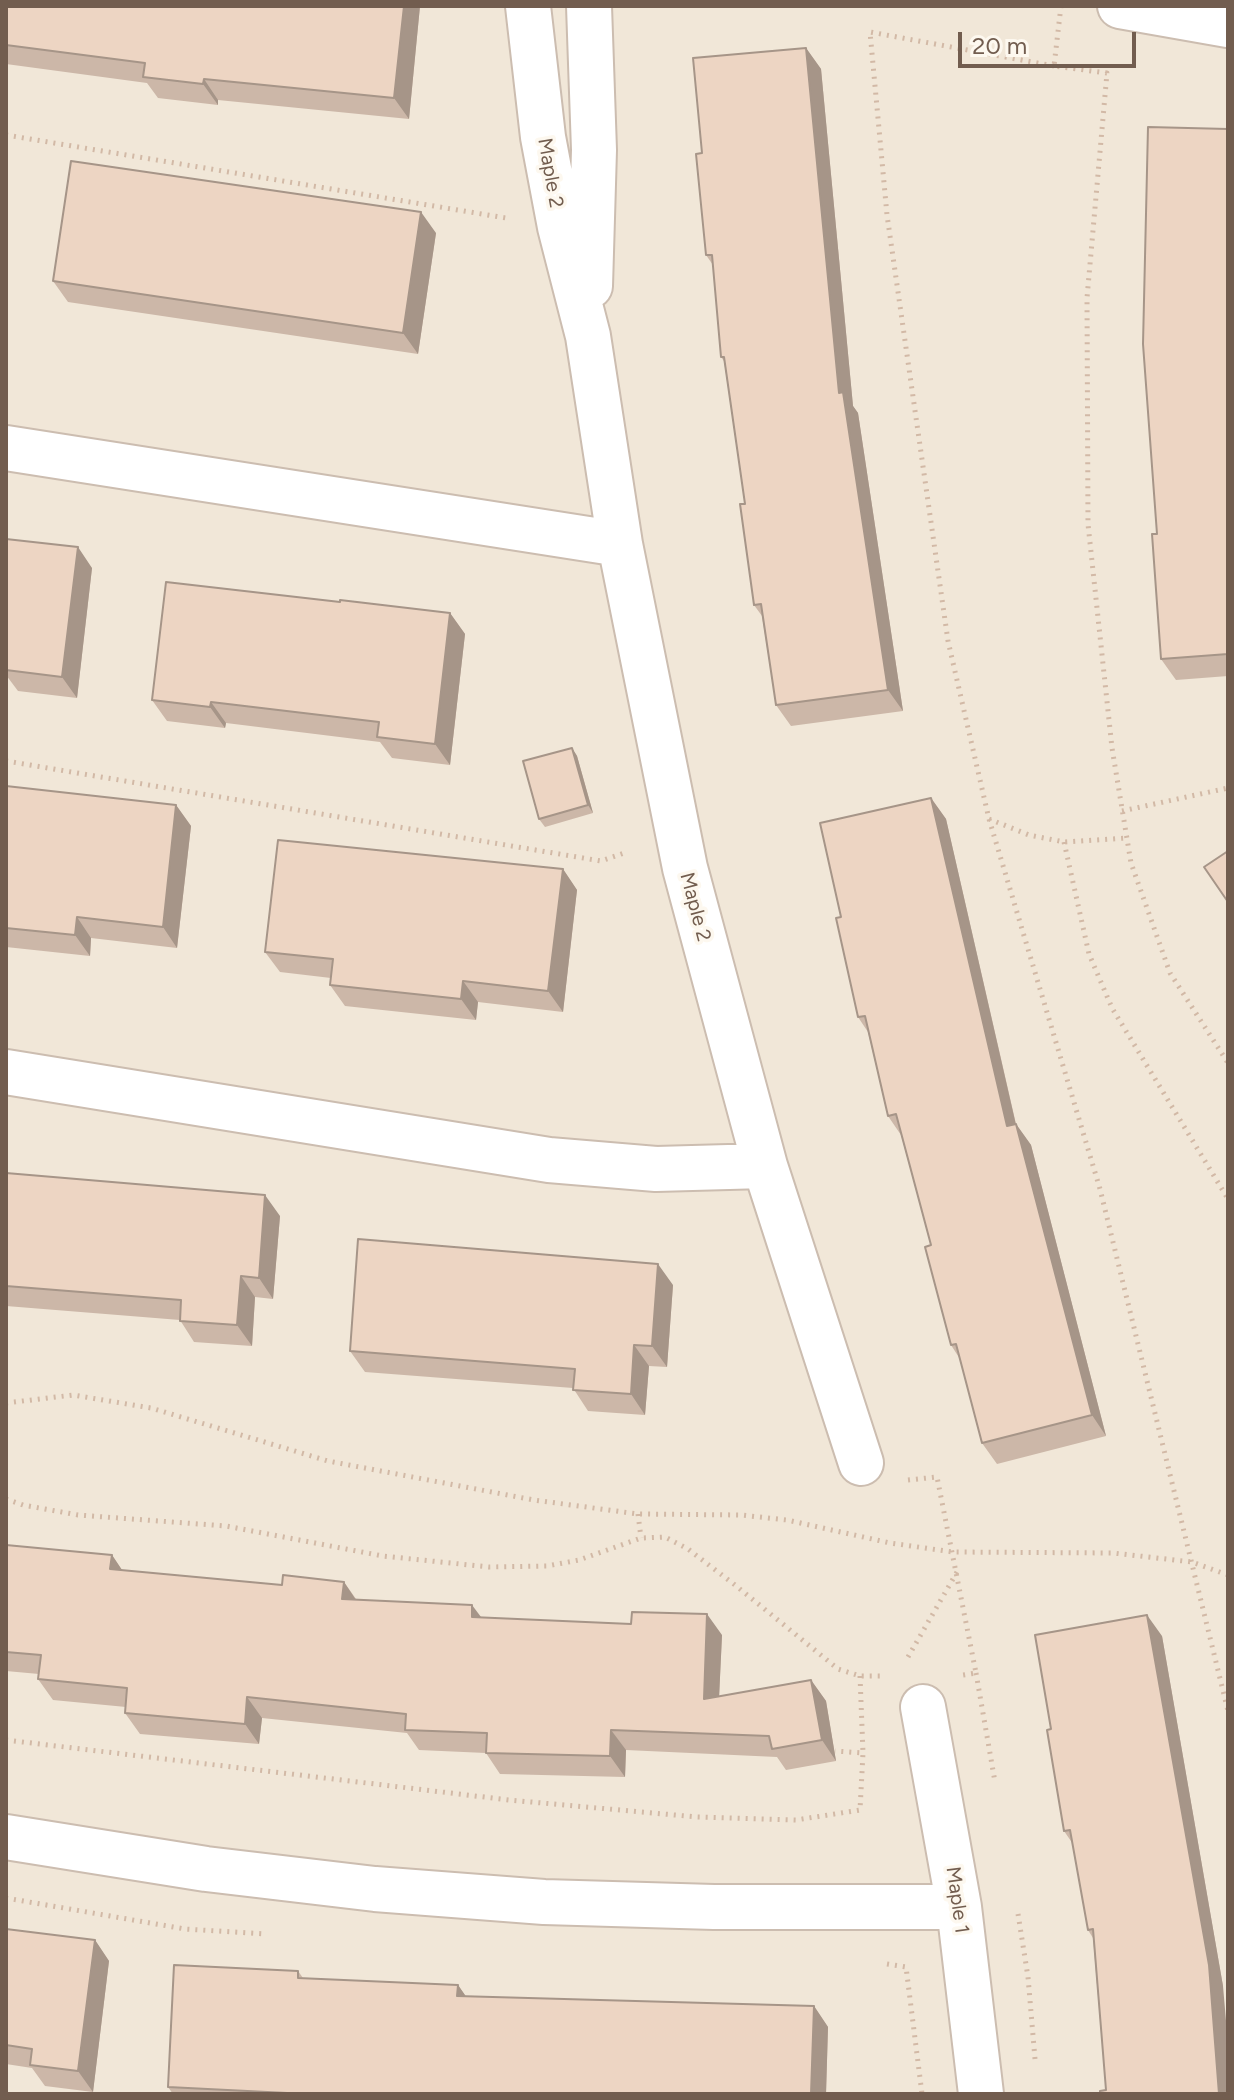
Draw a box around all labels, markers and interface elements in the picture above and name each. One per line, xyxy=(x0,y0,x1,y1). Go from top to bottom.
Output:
scale bar xyxy=(962,16,1140,66)
text: 20 m xyxy=(972,31,1027,60)
street label: Maple 2 xyxy=(532,136,568,210)
street label: Maple 2 xyxy=(674,870,716,944)
street label: Maple 1 xyxy=(940,1865,974,1935)

